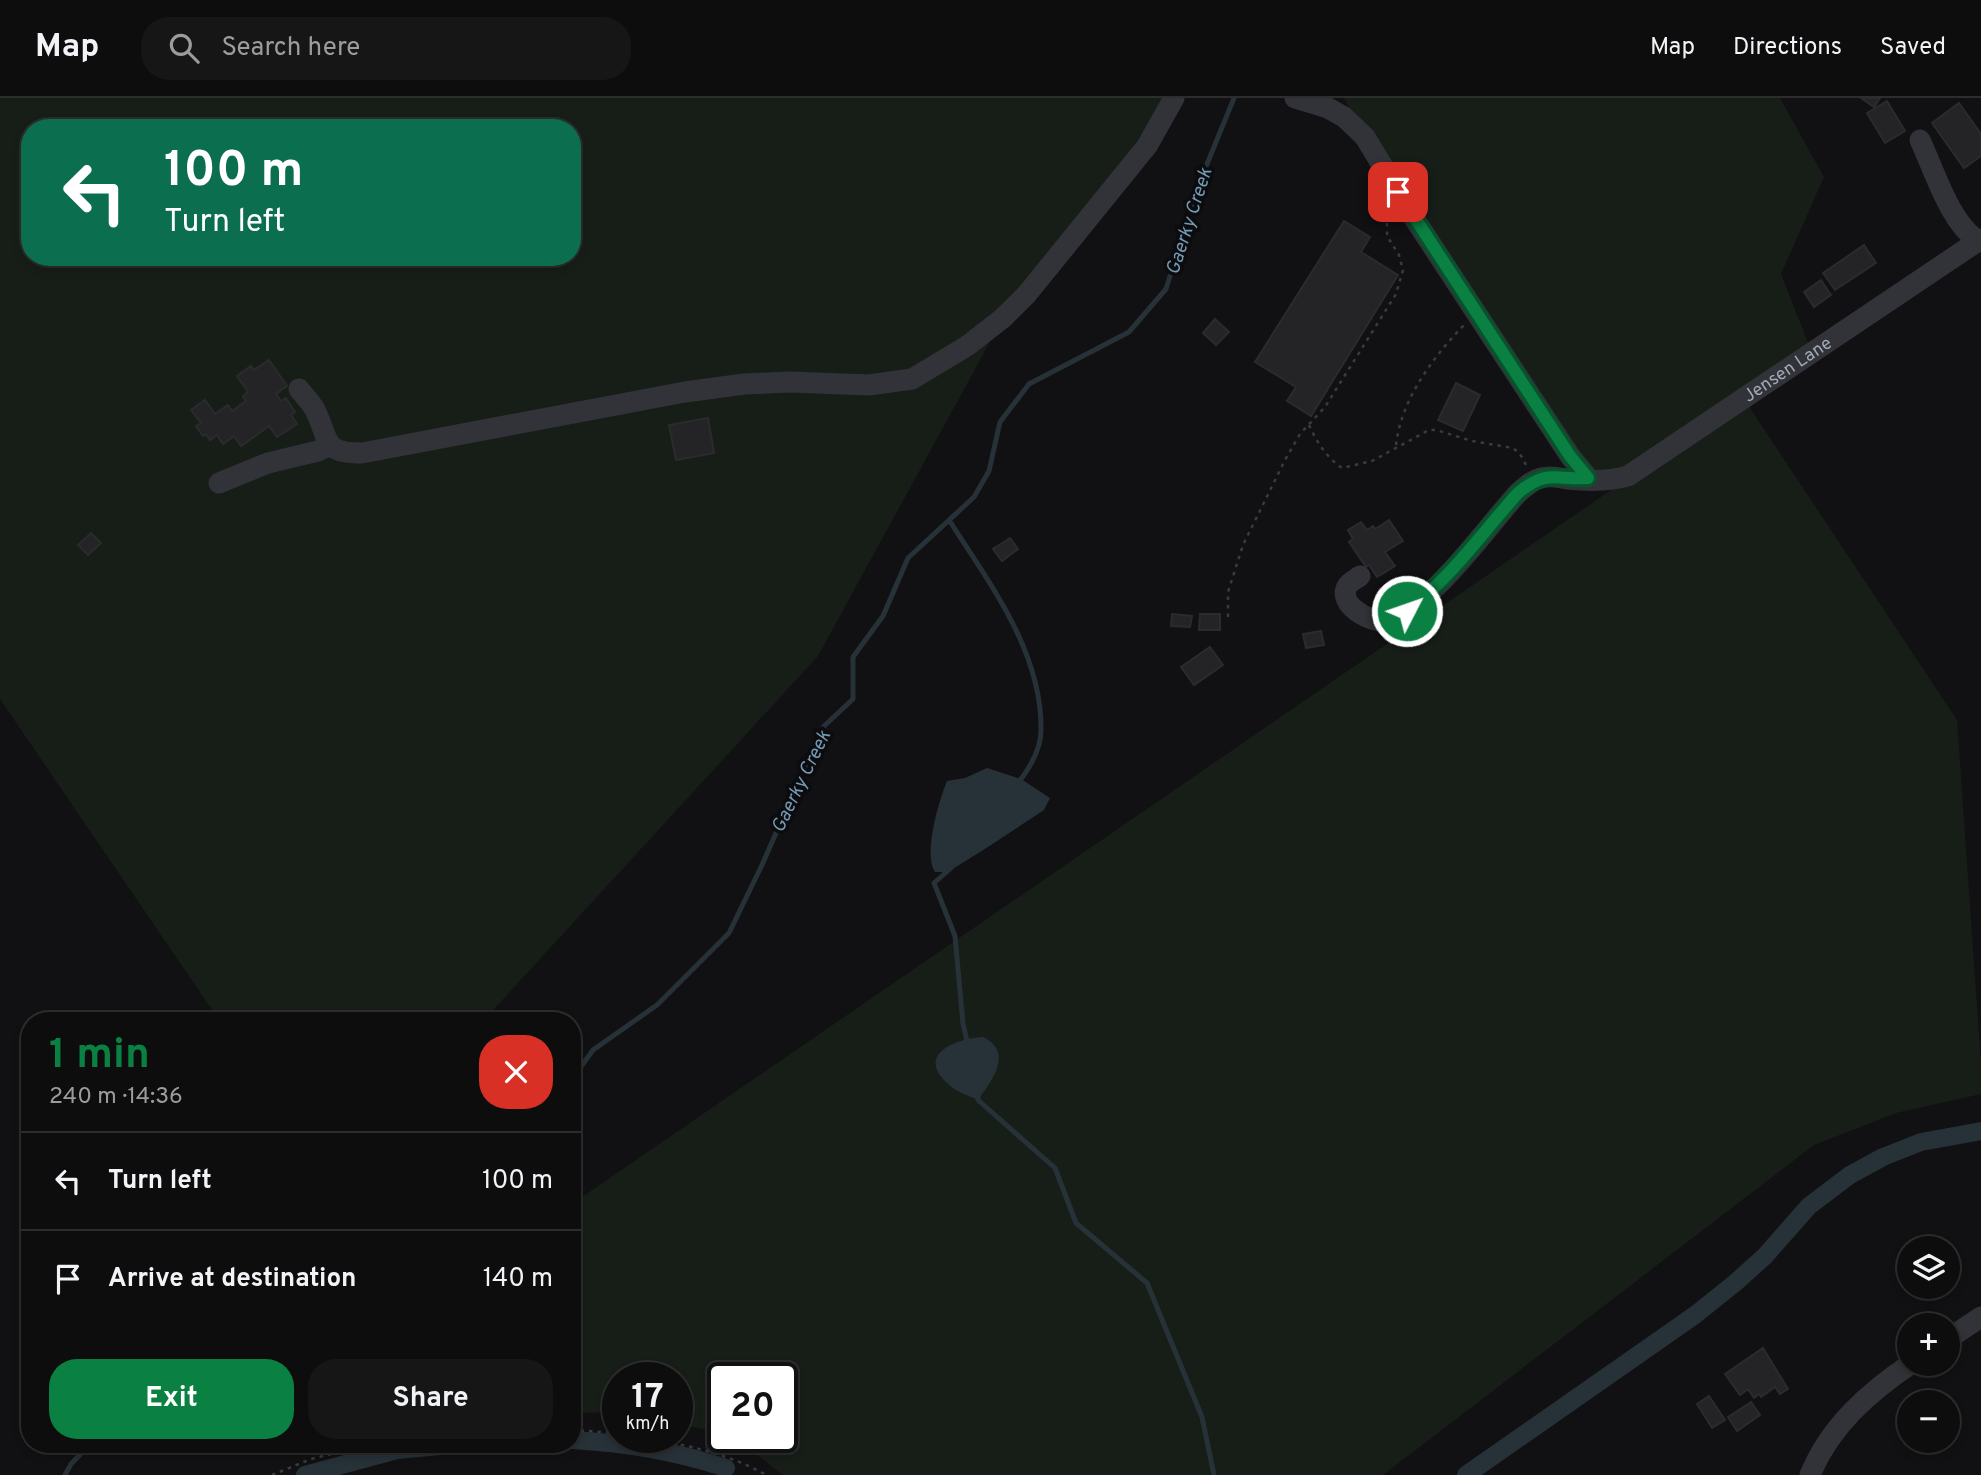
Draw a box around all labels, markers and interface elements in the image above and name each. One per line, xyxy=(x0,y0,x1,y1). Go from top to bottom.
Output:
search box xyxy=(141,17,631,80)
text: Map xyxy=(35,27,99,69)
icon: search xyxy=(165,29,203,67)
text: Search here xyxy=(221,32,360,65)
text: Map xyxy=(1650,33,1695,63)
text: Directions xyxy=(1733,33,1842,63)
text: Saved xyxy=(1880,33,1946,63)
text: 100 m xyxy=(164,142,303,204)
icon: left xyxy=(49,147,140,238)
pin xyxy=(1368,162,1428,222)
water label: Gaerky Creek xyxy=(1161,165,1219,278)
icon: arrive xyxy=(1379,173,1417,211)
text: Turn left xyxy=(164,203,285,243)
street label: Jensen Lane xyxy=(1739,332,1837,408)
position arrow xyxy=(1370,574,1444,648)
water label: Gaerky Creek xyxy=(767,726,837,837)
text: 1 min xyxy=(49,1030,150,1083)
button: close xyxy=(479,1035,553,1109)
text: 240 m · 14:36 xyxy=(49,1083,183,1112)
icon: left xyxy=(49,1162,87,1200)
text: Turn left xyxy=(108,1165,212,1198)
text: 100 m xyxy=(482,1165,553,1198)
map controls xyxy=(1897,1236,1960,1453)
button: layers xyxy=(1897,1236,1960,1299)
icon: arrive xyxy=(49,1260,87,1298)
text: Arrive at destination xyxy=(108,1263,356,1296)
text: 140 m xyxy=(483,1263,553,1296)
button: + xyxy=(1897,1313,1960,1376)
button: Exit xyxy=(49,1359,294,1439)
button: Share xyxy=(308,1359,553,1439)
speed limit sign: 20 xyxy=(707,1362,798,1453)
text: 17 xyxy=(631,1376,664,1420)
button: − xyxy=(1897,1390,1960,1453)
text: km/h xyxy=(626,1413,669,1436)

